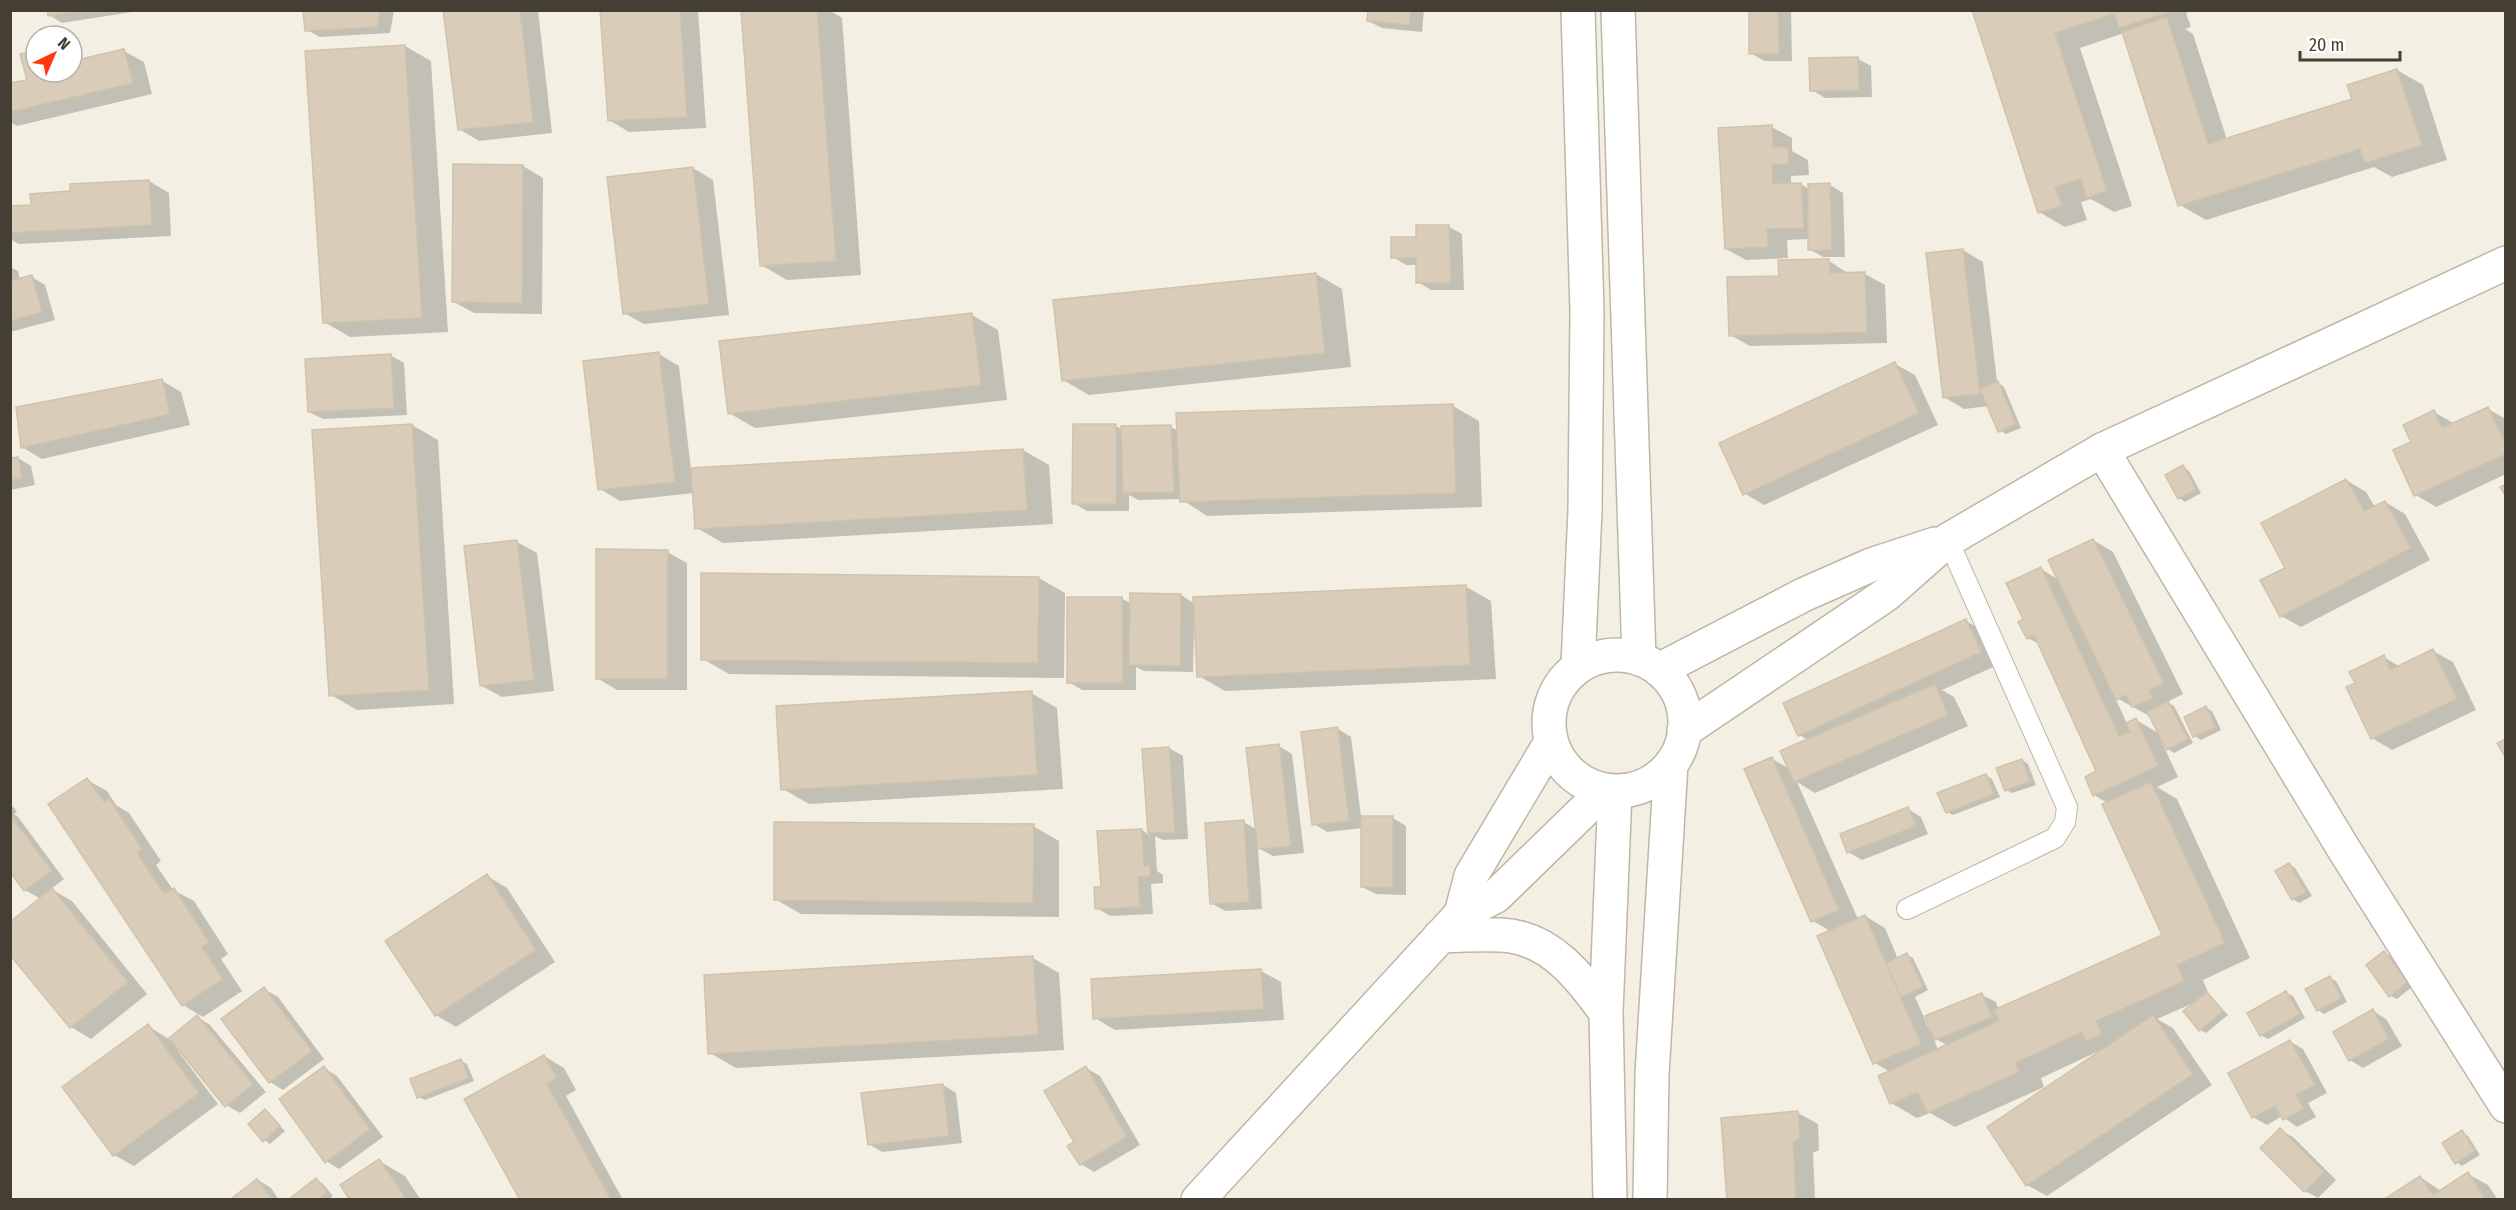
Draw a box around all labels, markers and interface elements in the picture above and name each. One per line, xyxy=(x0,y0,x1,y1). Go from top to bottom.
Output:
north arrow xyxy=(24,24,84,84)
scale bar xyxy=(2300,24,2400,62)
text: N xyxy=(54,33,74,54)
text: 20 m xyxy=(2309,34,2344,56)

